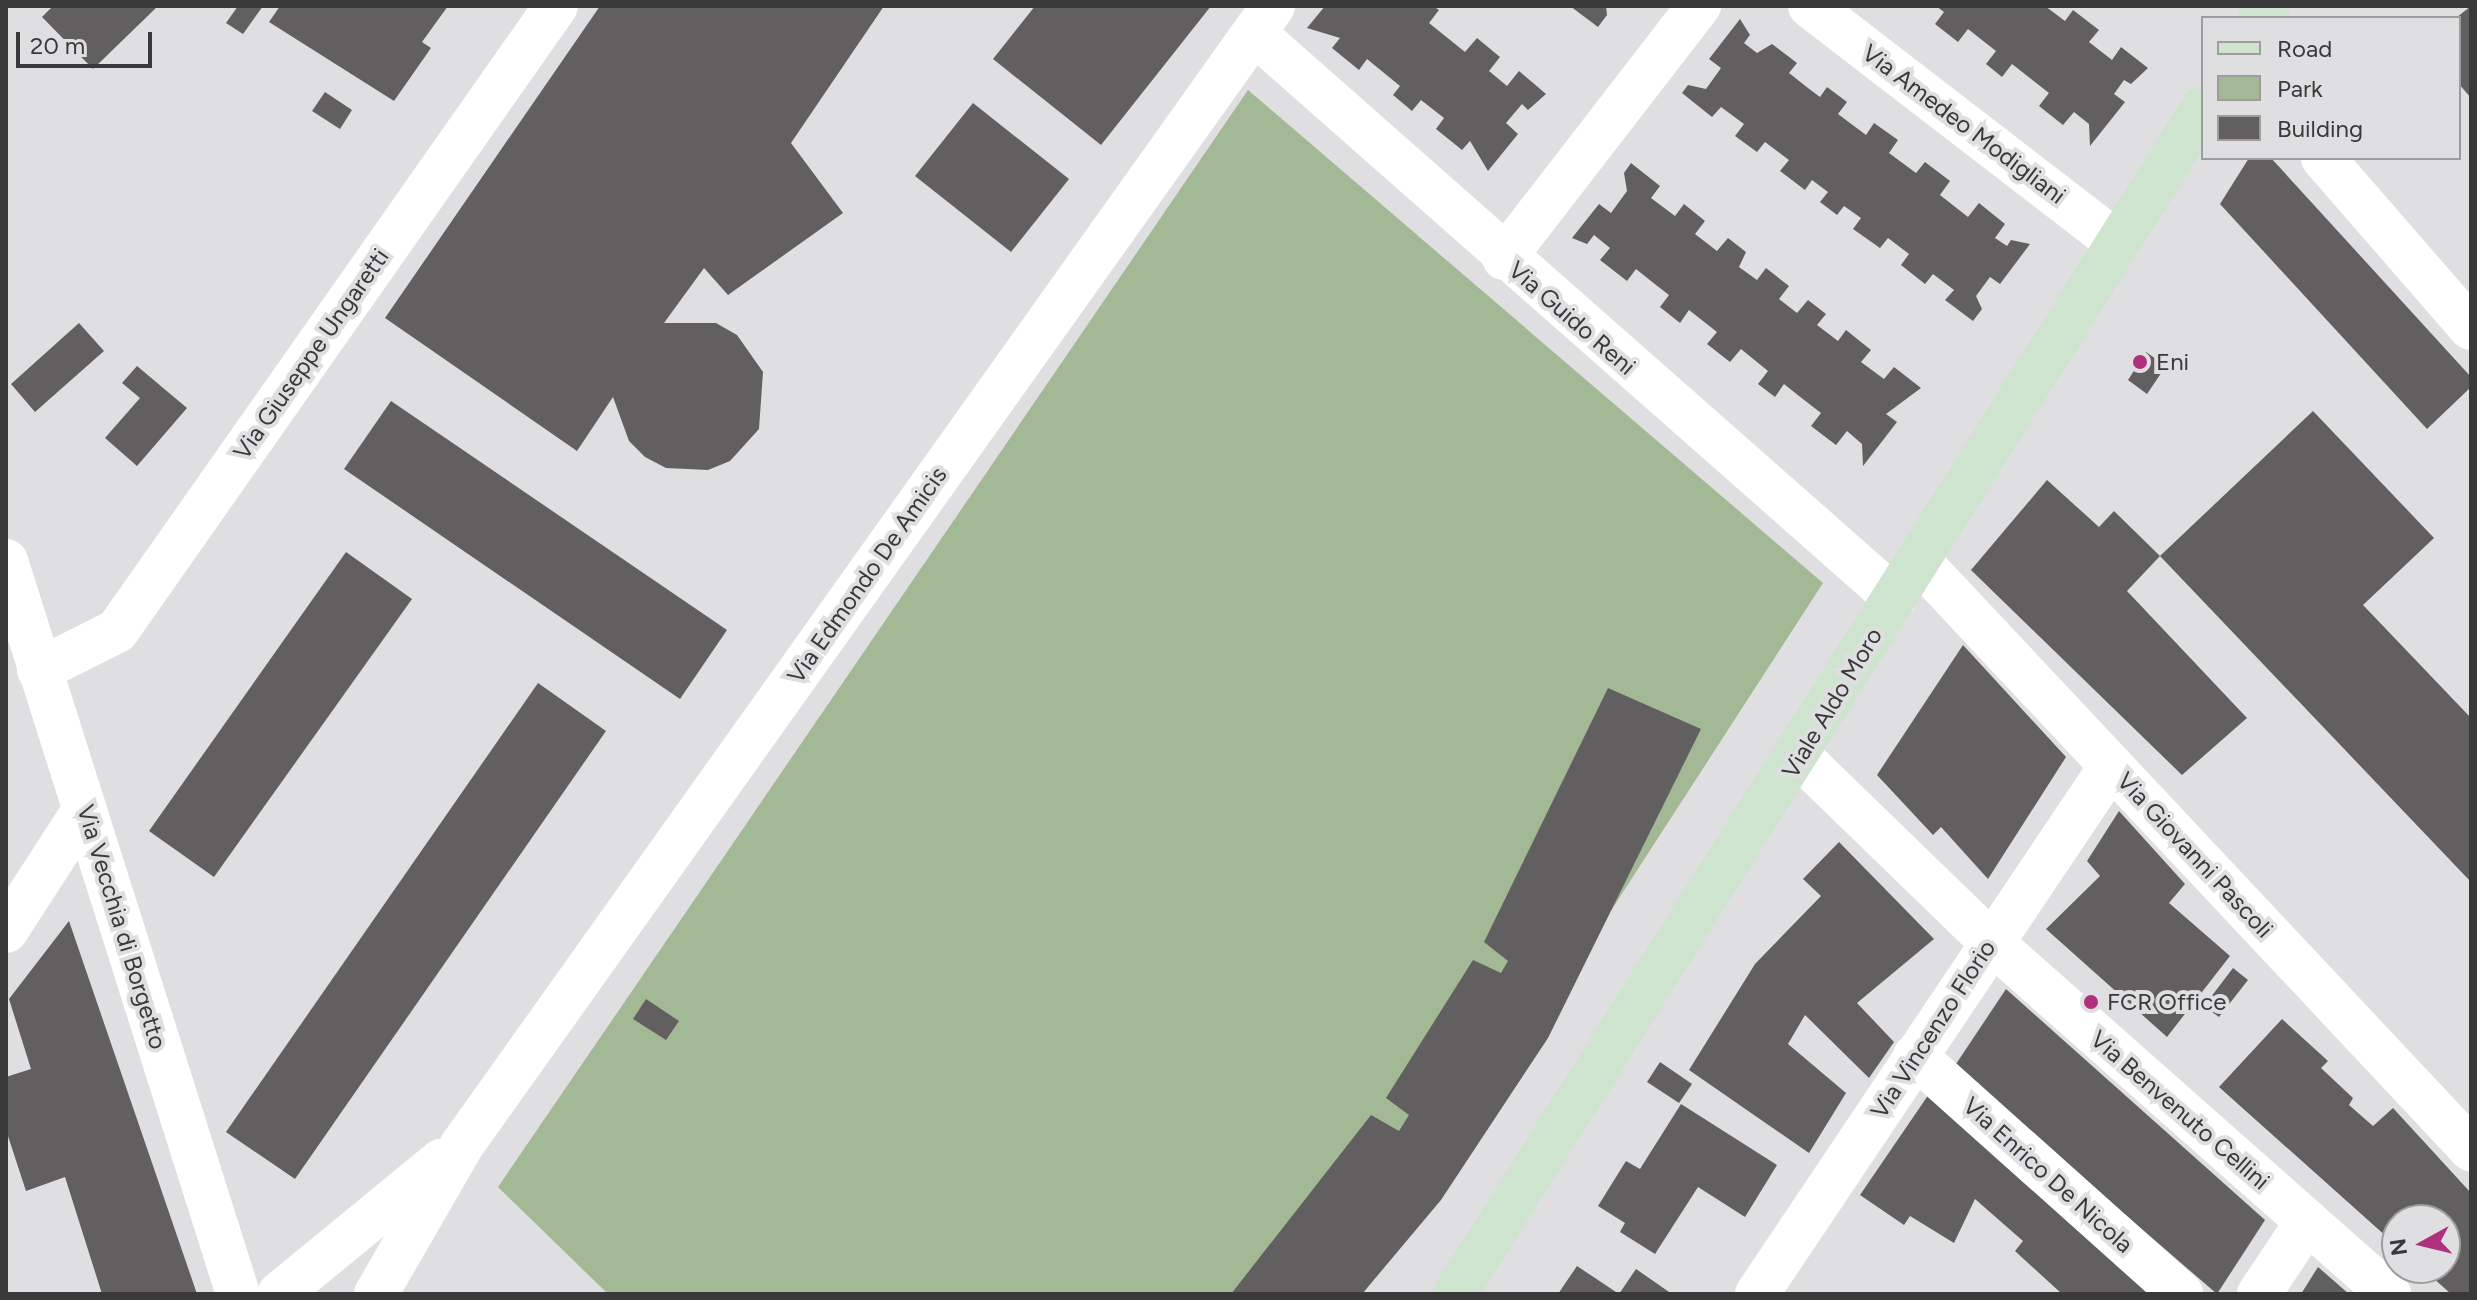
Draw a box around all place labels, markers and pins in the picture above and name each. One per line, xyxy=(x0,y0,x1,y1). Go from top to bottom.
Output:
place label: Eni xyxy=(2156,348,2189,376)
marker: Eni xyxy=(2131,353,2149,371)
place label: FCR Office xyxy=(2107,988,2226,1016)
marker: FCR Office xyxy=(2082,993,2100,1011)

